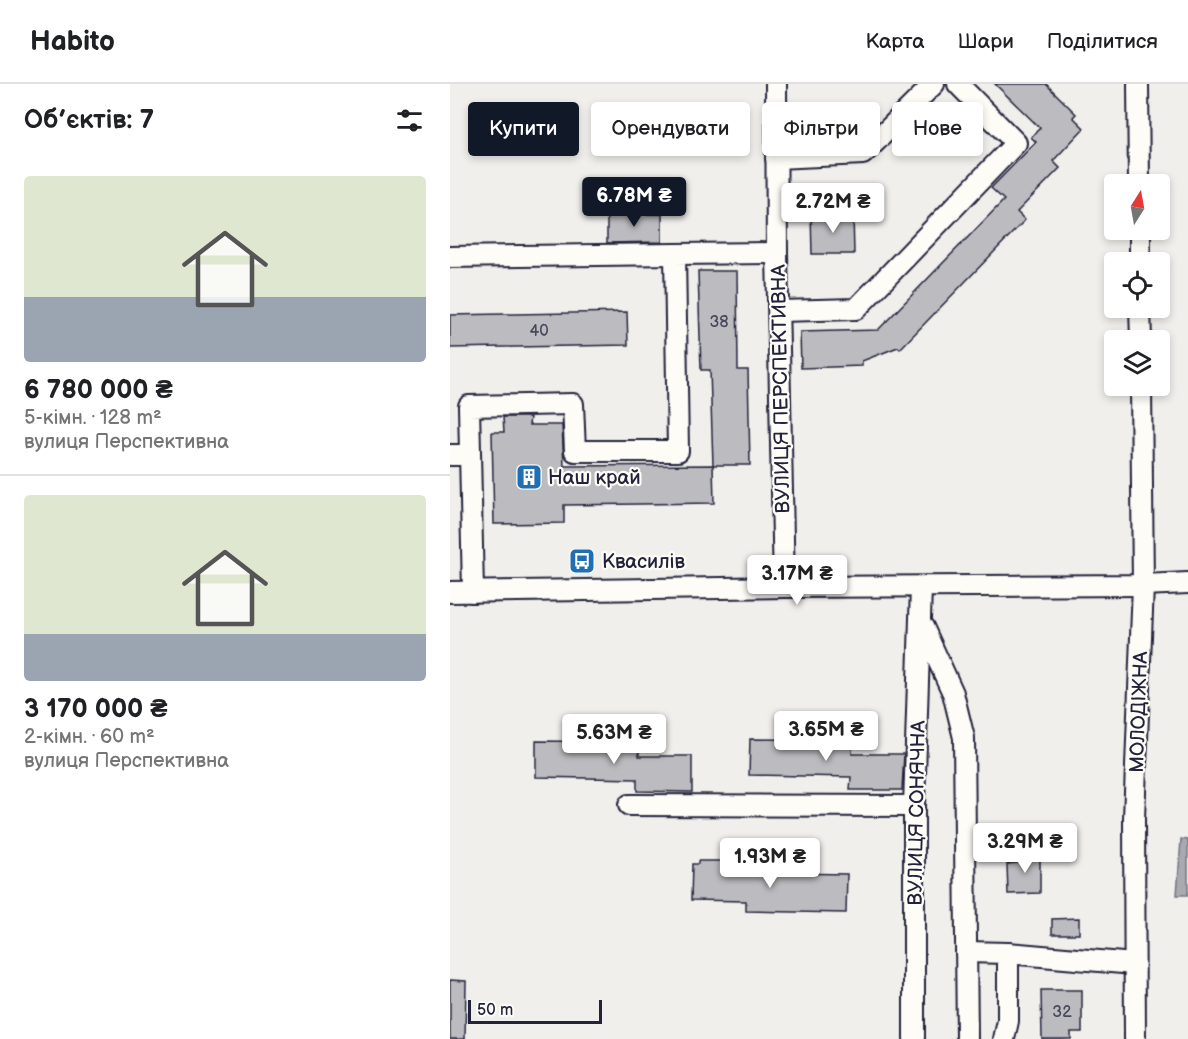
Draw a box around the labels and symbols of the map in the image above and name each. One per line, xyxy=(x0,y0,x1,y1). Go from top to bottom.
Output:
north arrow xyxy=(1104,174,1170,240)
pin: 6.78M ₴ xyxy=(579,177,689,228)
pin: 2.72M ₴ xyxy=(778,183,888,234)
street label: ВУЛИЦЯ ПЕРСПЕКТИВНА xyxy=(767,263,795,514)
house number: 38 xyxy=(709,313,729,332)
house number: 40 xyxy=(529,322,549,341)
building icon: Наш край xyxy=(514,462,544,492)
place label: Наш край xyxy=(548,466,641,490)
bus stop icon: Квасилів xyxy=(567,546,597,576)
place label: Квасилів xyxy=(602,550,685,574)
pin: 3.17M ₴ xyxy=(742,555,852,606)
street label: МОЛОДІЖНА xyxy=(1125,650,1153,773)
pin: 3.65M ₴ xyxy=(771,711,881,762)
pin: 5.63M ₴ xyxy=(559,714,669,765)
street label: ВУЛИЦЯ СОНЯЧНА xyxy=(903,719,931,906)
pin: 3.29M ₴ xyxy=(970,823,1080,874)
pin: 1.93M ₴ xyxy=(715,838,825,889)
scale bar xyxy=(468,997,602,1024)
house number: 32 xyxy=(1052,1003,1072,1022)

